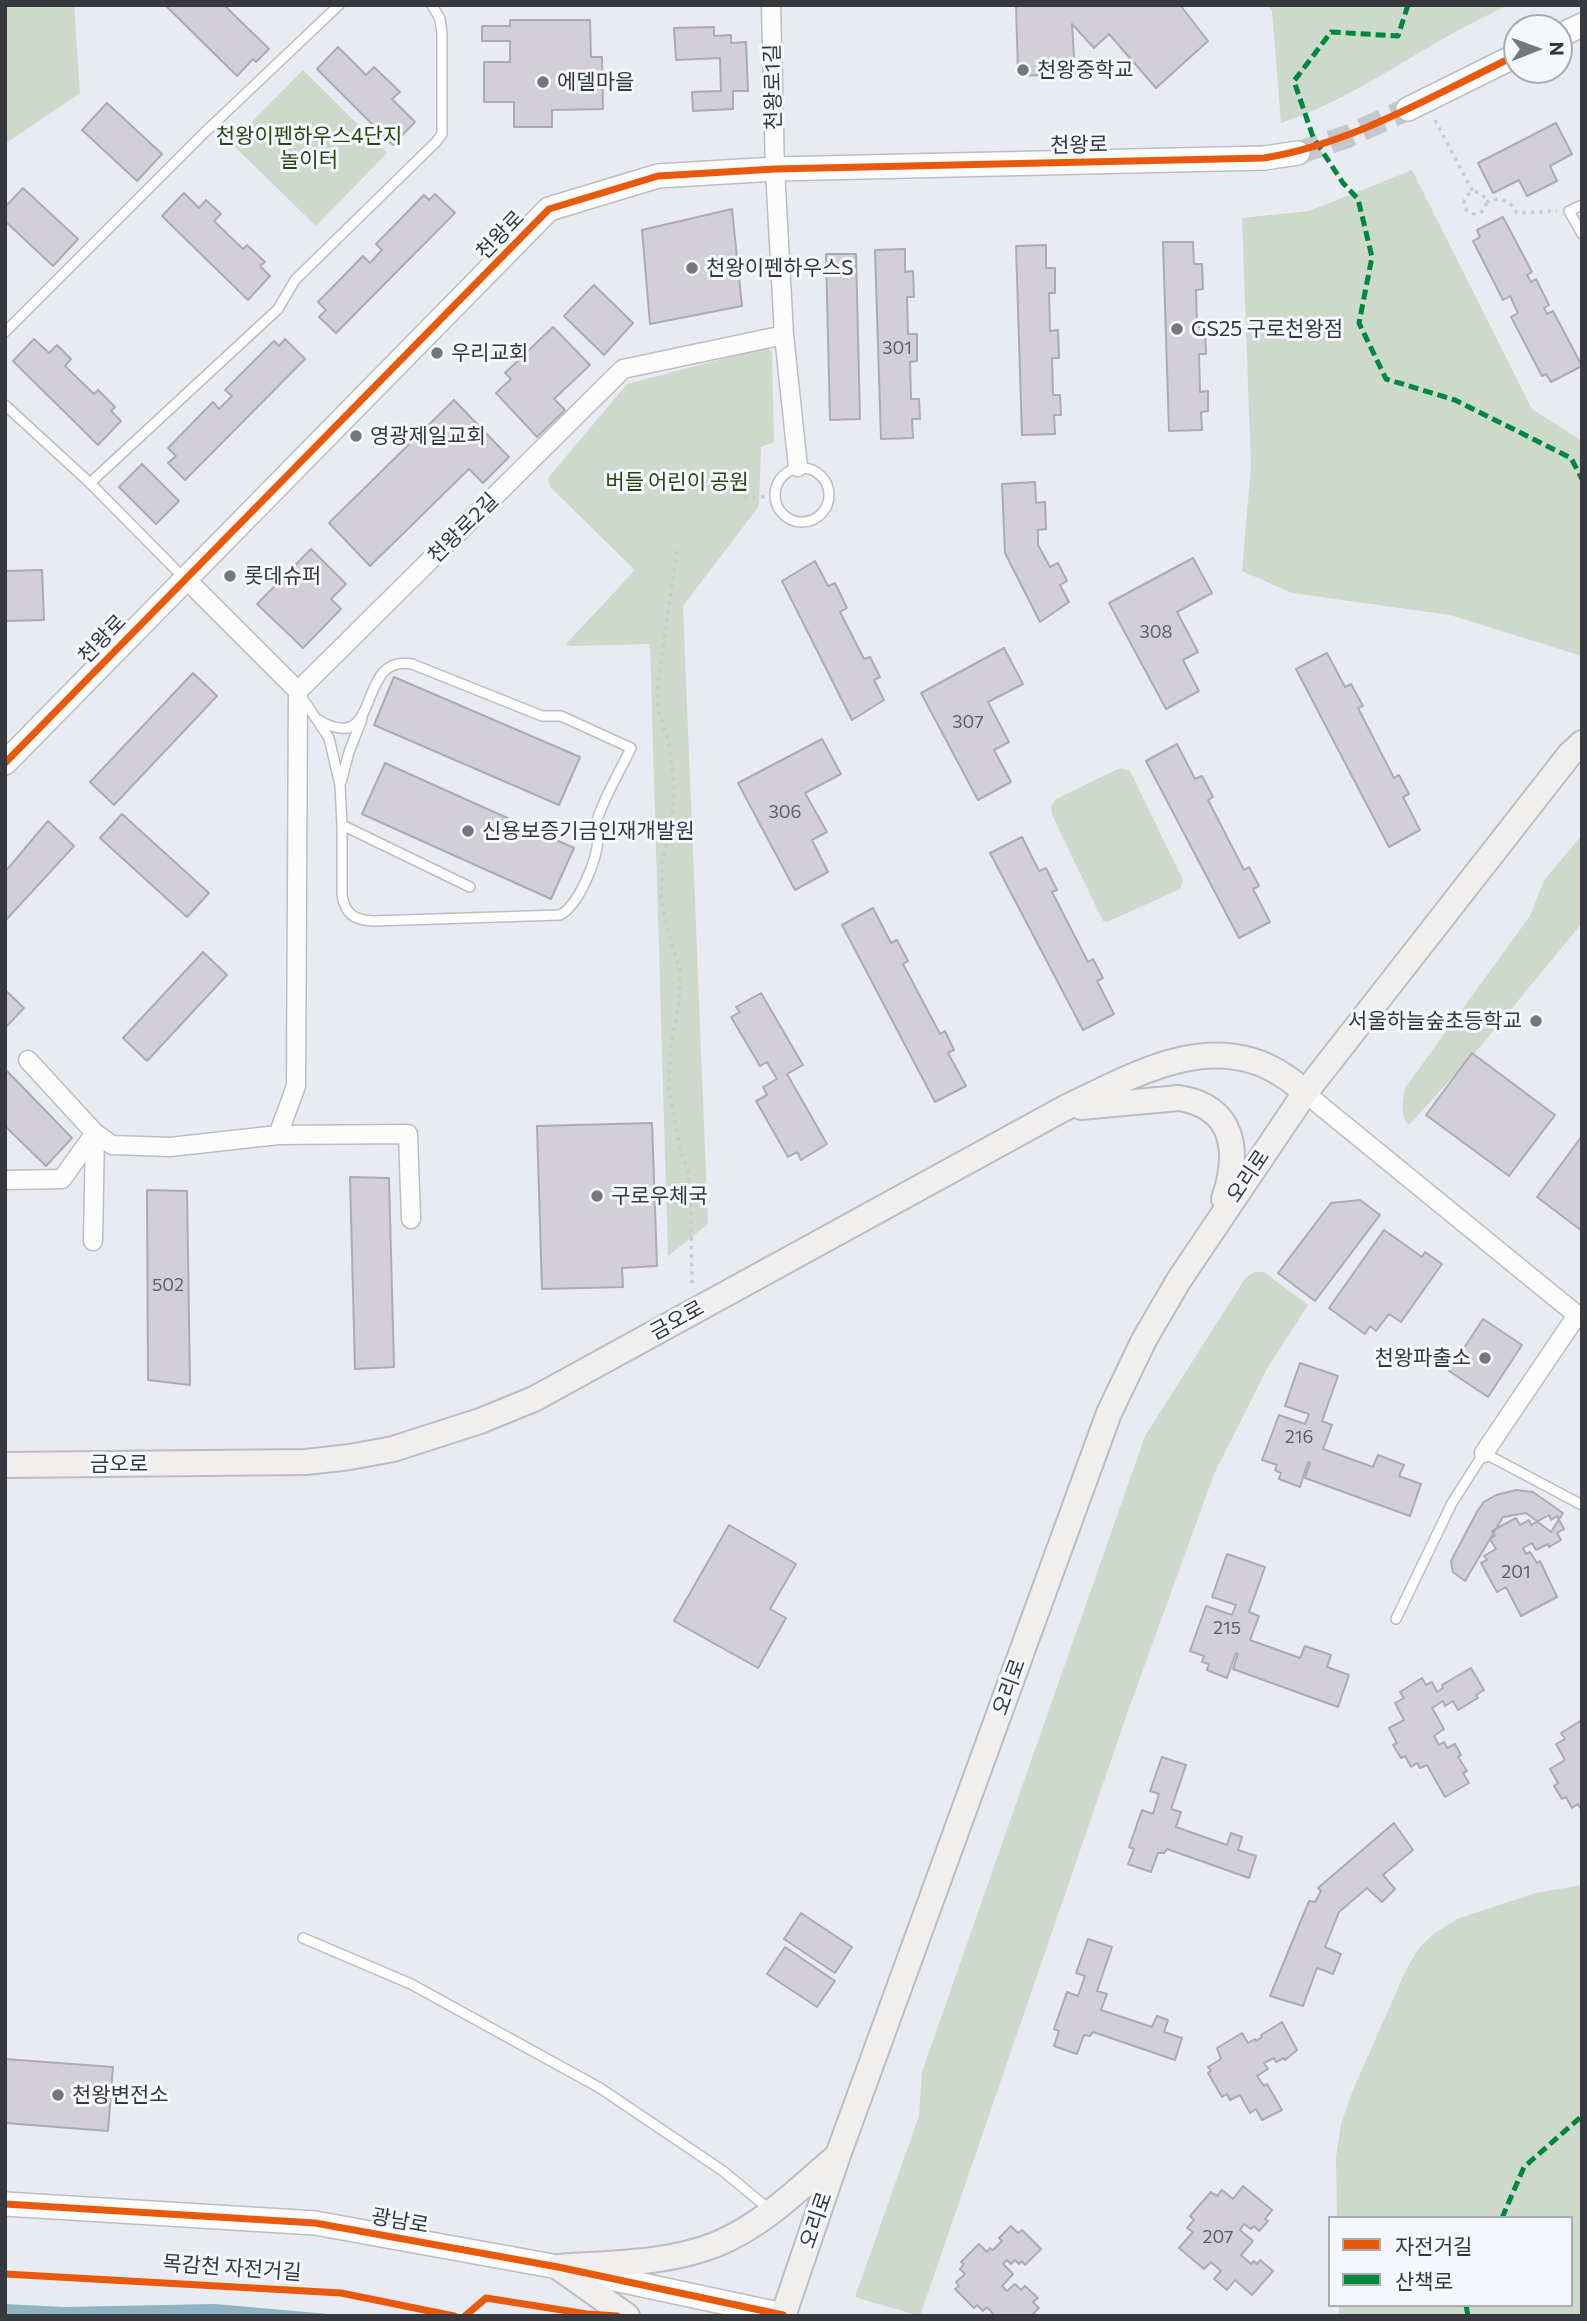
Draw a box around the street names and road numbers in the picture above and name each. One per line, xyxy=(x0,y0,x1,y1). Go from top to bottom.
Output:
street label: 천왕로1길 xyxy=(760,44,786,130)
street label: 천왕로 xyxy=(1050,132,1108,158)
street label: 천왕로 xyxy=(471,205,529,265)
street label: 천왕로2길 xyxy=(423,488,503,568)
street label: 천왕로 xyxy=(73,609,131,669)
street label: 오리로 xyxy=(1221,1145,1275,1207)
street label: 금오로 xyxy=(646,1295,708,1345)
street label: 금오로 xyxy=(90,1451,148,1477)
street label: 오리로 xyxy=(987,1655,1031,1719)
street label: 오리로 xyxy=(795,2188,837,2252)
street label: 광남로 xyxy=(369,2204,431,2238)
street label: 목감천 자전거길 xyxy=(162,2251,302,2285)

